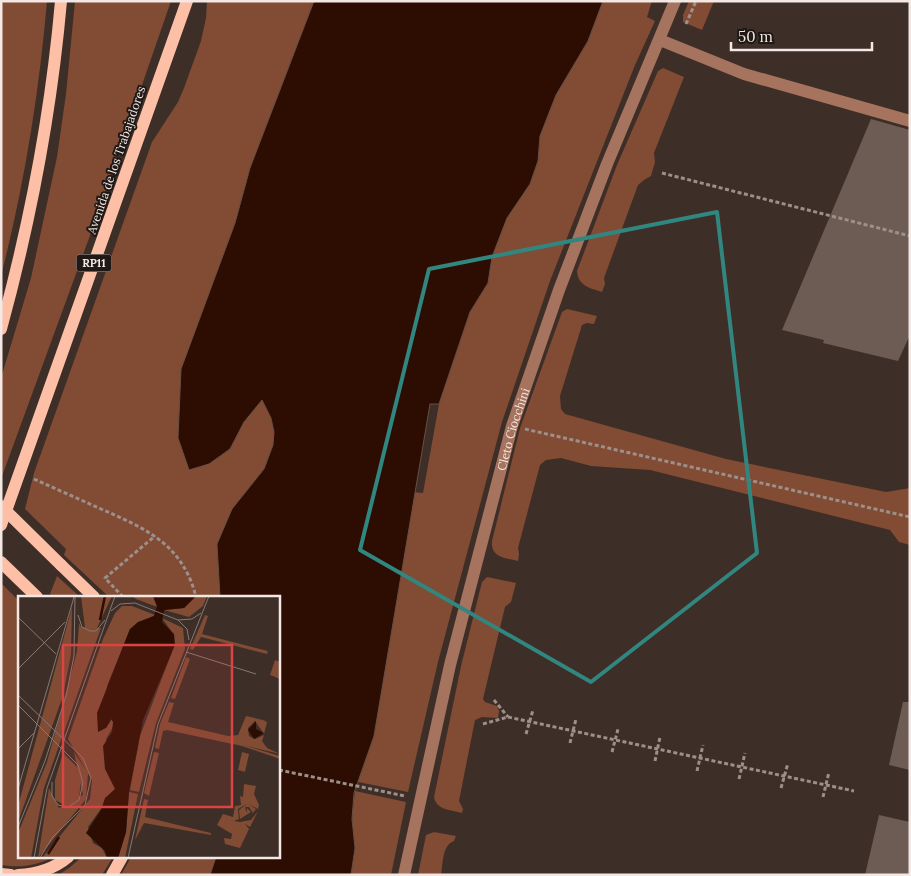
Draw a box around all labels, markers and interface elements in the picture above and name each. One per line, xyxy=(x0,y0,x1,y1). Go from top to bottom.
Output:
scale bar xyxy=(731,20,872,52)
text: 50 m xyxy=(738,27,773,46)
street label: Avenida de los Trabajadores xyxy=(83,84,149,237)
road number: RP11 xyxy=(76,254,112,272)
street label: Cleto Ciocchini xyxy=(493,386,532,472)
inset map xyxy=(18,596,280,858)

